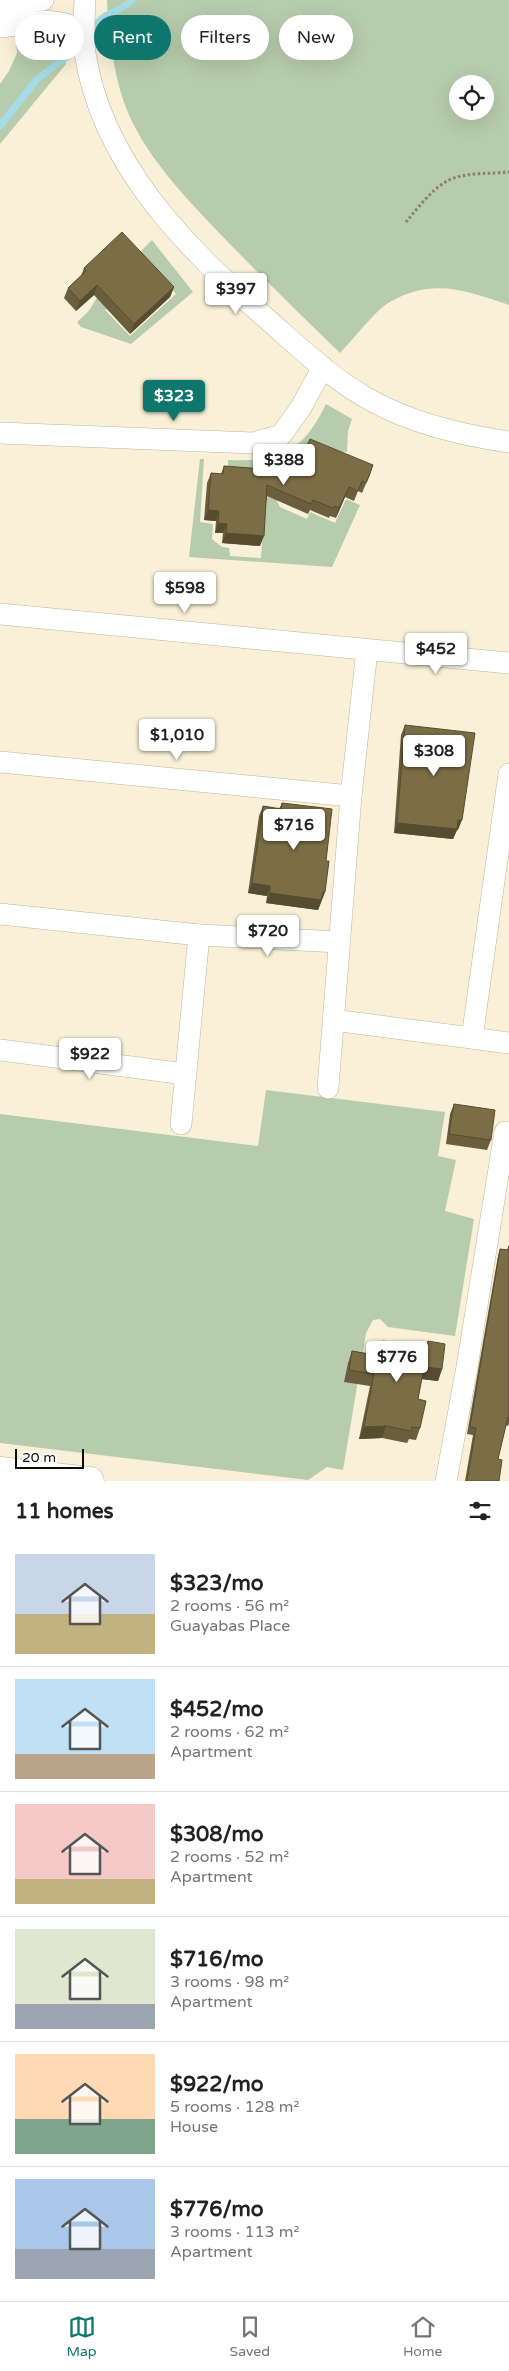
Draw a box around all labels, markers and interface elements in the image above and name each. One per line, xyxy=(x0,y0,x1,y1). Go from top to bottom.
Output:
chip: Buy xyxy=(15,15,84,60)
chip: Rent xyxy=(94,15,171,60)
chip: Filters xyxy=(181,15,269,60)
chip: New xyxy=(279,15,353,60)
map controls xyxy=(449,75,494,120)
button: locate xyxy=(449,75,494,120)
pin: $397 xyxy=(206,272,266,315)
text: $397 xyxy=(216,279,256,299)
pin: $323 xyxy=(144,380,204,422)
text: $323 xyxy=(154,386,194,406)
pin: $388 xyxy=(254,444,314,486)
text: $388 xyxy=(264,450,304,470)
pin: $598 xyxy=(155,572,215,614)
text: $598 xyxy=(165,578,205,598)
pin: $452 xyxy=(406,632,466,675)
text: $452 xyxy=(416,639,456,659)
pin: $1,010 xyxy=(136,718,218,761)
text: $1,010 xyxy=(150,725,204,745)
pin: $308 xyxy=(404,734,464,777)
text: $308 xyxy=(414,741,454,761)
pin: $716 xyxy=(264,808,324,851)
text: $716 xyxy=(274,815,314,835)
pin: $720 xyxy=(238,914,298,957)
text: $720 xyxy=(248,921,288,941)
pin: $922 xyxy=(60,1038,120,1080)
text: $922 xyxy=(70,1044,110,1064)
pin: $776 xyxy=(367,1340,427,1383)
text: $776 xyxy=(377,1347,417,1367)
scale bar xyxy=(15,1446,84,1469)
text: 20 m xyxy=(22,1449,56,1466)
icon: filters xyxy=(466,1497,494,1525)
text: 11 homes xyxy=(15,1499,114,1524)
text: $323/mo xyxy=(170,1571,264,1596)
icon: home xyxy=(55,1574,115,1634)
text: 2 rooms · 56 m² xyxy=(170,1596,289,1616)
text: Guayabas Place xyxy=(170,1616,290,1636)
text: $452/mo xyxy=(170,1697,264,1722)
icon: home xyxy=(55,1699,115,1759)
text: 2 rooms · 62 m² xyxy=(170,1722,289,1742)
text: Apartment xyxy=(170,1742,253,1762)
text: $308/mo xyxy=(170,1822,264,1847)
icon: home xyxy=(55,1824,115,1884)
text: 2 rooms · 52 m² xyxy=(170,1847,289,1867)
text: Apartment xyxy=(170,1867,253,1887)
text: $716/mo xyxy=(170,1947,264,1972)
icon: home xyxy=(55,1949,115,2009)
text: 3 rooms · 98 m² xyxy=(170,1972,289,1992)
text: Apartment xyxy=(170,1992,253,2012)
text: $922/mo xyxy=(170,2072,264,2097)
icon: home xyxy=(55,2074,115,2134)
text: 5 rooms · 128 m² xyxy=(170,2097,299,2117)
text: House xyxy=(170,2117,218,2137)
text: $776/mo xyxy=(170,2197,264,2222)
icon: home xyxy=(55,2199,115,2259)
text: 3 rooms · 113 m² xyxy=(170,2222,299,2242)
text: Apartment xyxy=(170,2242,253,2262)
tab: Map xyxy=(66,2313,97,2360)
tab: Saved xyxy=(230,2313,270,2360)
tab: Home xyxy=(403,2313,443,2360)

